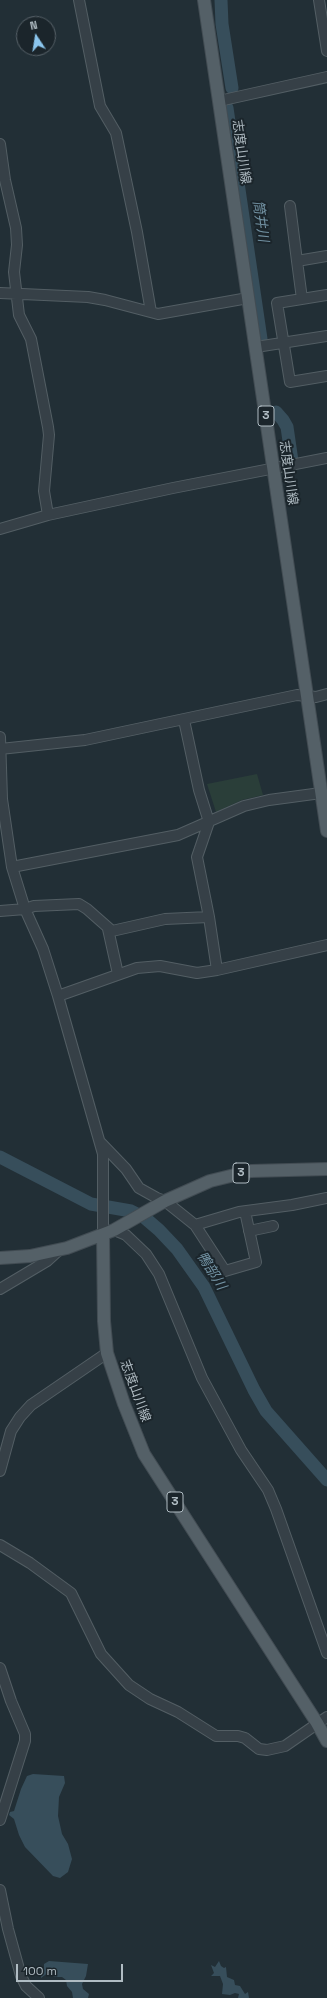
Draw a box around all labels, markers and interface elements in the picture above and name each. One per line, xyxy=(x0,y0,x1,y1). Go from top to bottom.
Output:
north arrow xyxy=(16,16,56,56)
text: N xyxy=(29,18,39,33)
street label: 志度山川線 xyxy=(229,119,253,185)
water label: 筒井川 xyxy=(249,199,271,243)
road number: 3 xyxy=(258,406,274,426)
street label: 志度山川線 xyxy=(276,440,300,506)
road number: 3 xyxy=(233,1163,249,1183)
water label: 鴨部川 xyxy=(193,1249,229,1293)
street label: 志度山川線 xyxy=(117,1358,153,1424)
road number: 3 xyxy=(167,1492,183,1512)
scale bar xyxy=(18,1956,125,1982)
text: 100 m xyxy=(23,1963,57,1979)

